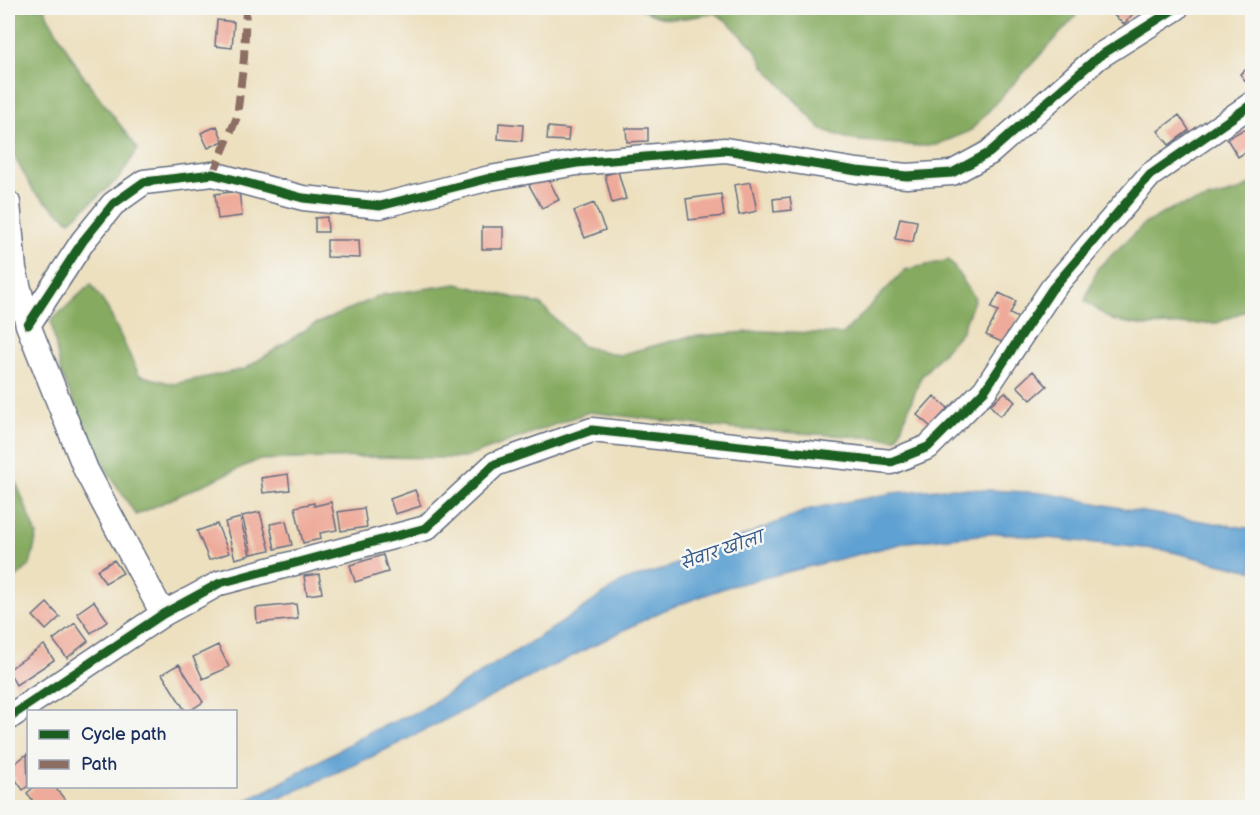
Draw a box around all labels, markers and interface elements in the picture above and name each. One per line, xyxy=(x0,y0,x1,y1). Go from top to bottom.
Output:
water label: सेवार खोला xyxy=(676,522,770,575)
legend xyxy=(27,710,237,788)
text: Cycle path xyxy=(81,724,167,745)
text: Path xyxy=(81,754,117,775)

